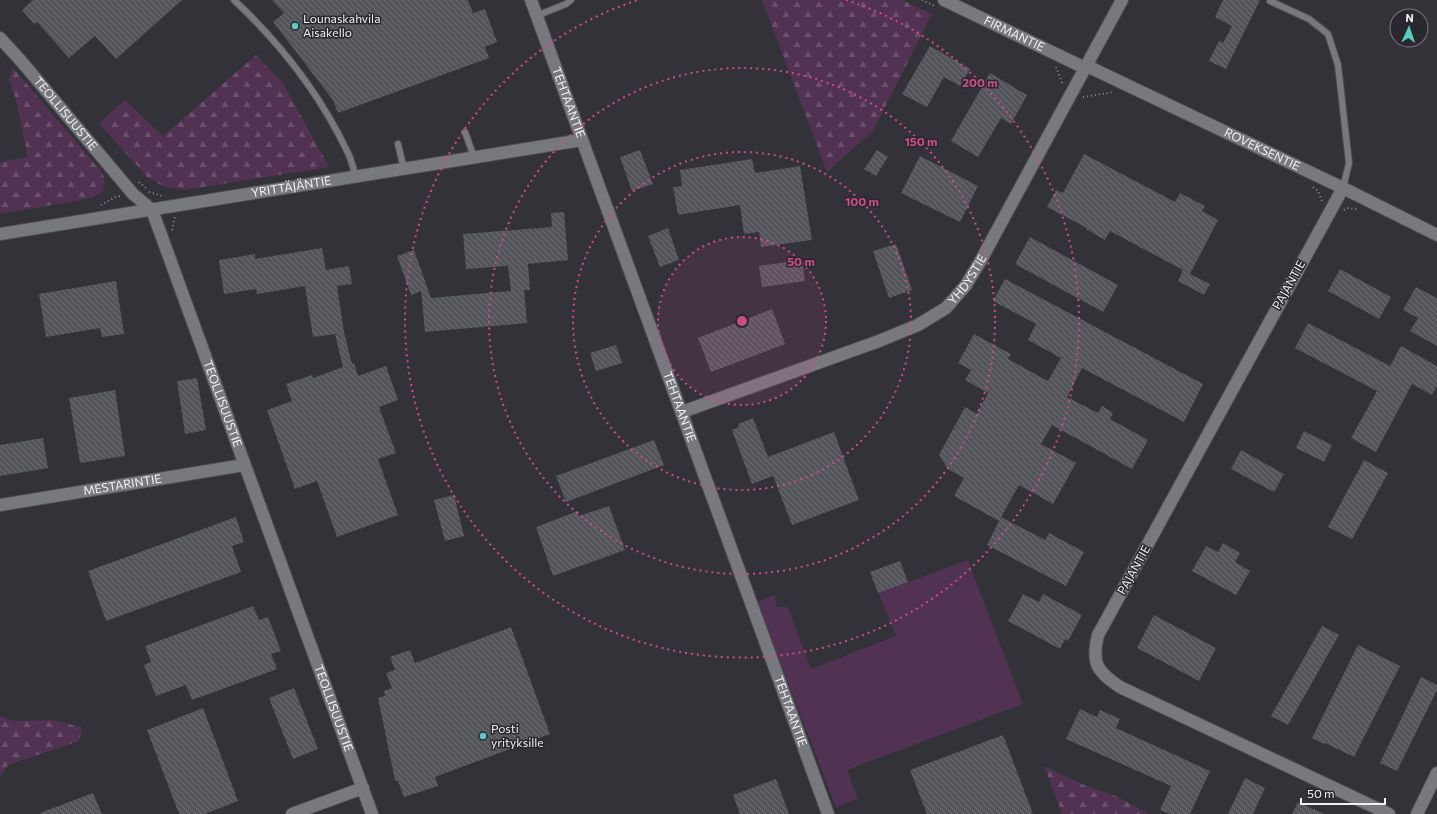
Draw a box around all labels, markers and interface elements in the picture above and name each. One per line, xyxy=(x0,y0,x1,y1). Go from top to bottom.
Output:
north arrow xyxy=(1389,8,1429,48)
place label: Lounaskahvila Aisakello xyxy=(303,11,380,39)
text: N xyxy=(1405,11,1414,24)
street label: FIRMANTIE xyxy=(982,12,1047,53)
marker: Lounaskahvila Aisakello xyxy=(290,21,300,31)
street label: TEHTAANTIE xyxy=(550,65,589,139)
street label: TEOLLISUUSTIE xyxy=(31,73,101,152)
text: 200 m xyxy=(962,75,998,89)
street label: ROVEKSENTIE xyxy=(1222,125,1303,173)
text: 150 m xyxy=(904,134,938,148)
street label: YRITTÄJÄNTIE xyxy=(250,173,332,199)
text: 100 m xyxy=(845,194,879,208)
street label: YHDYSTIE xyxy=(944,252,989,307)
text: 50 m xyxy=(787,254,815,268)
street label: PAJANTIE xyxy=(1269,257,1308,312)
centre of rings xyxy=(735,314,749,328)
street label: TEOLLISUUSTIE xyxy=(201,358,246,449)
street label: TEHTAANTIE xyxy=(661,369,700,444)
street label: MESTARINTIE xyxy=(82,471,162,497)
street label: PAJANTIE xyxy=(1114,542,1153,597)
street label: TEOLLISUUSTIE xyxy=(312,662,357,753)
street label: TEHTAANTIE xyxy=(772,674,811,748)
place label: Posti yrityksille xyxy=(491,721,544,749)
marker: Posti yrityksille xyxy=(478,731,488,741)
scale bar xyxy=(1301,780,1385,806)
text: 50 m xyxy=(1307,786,1335,800)

